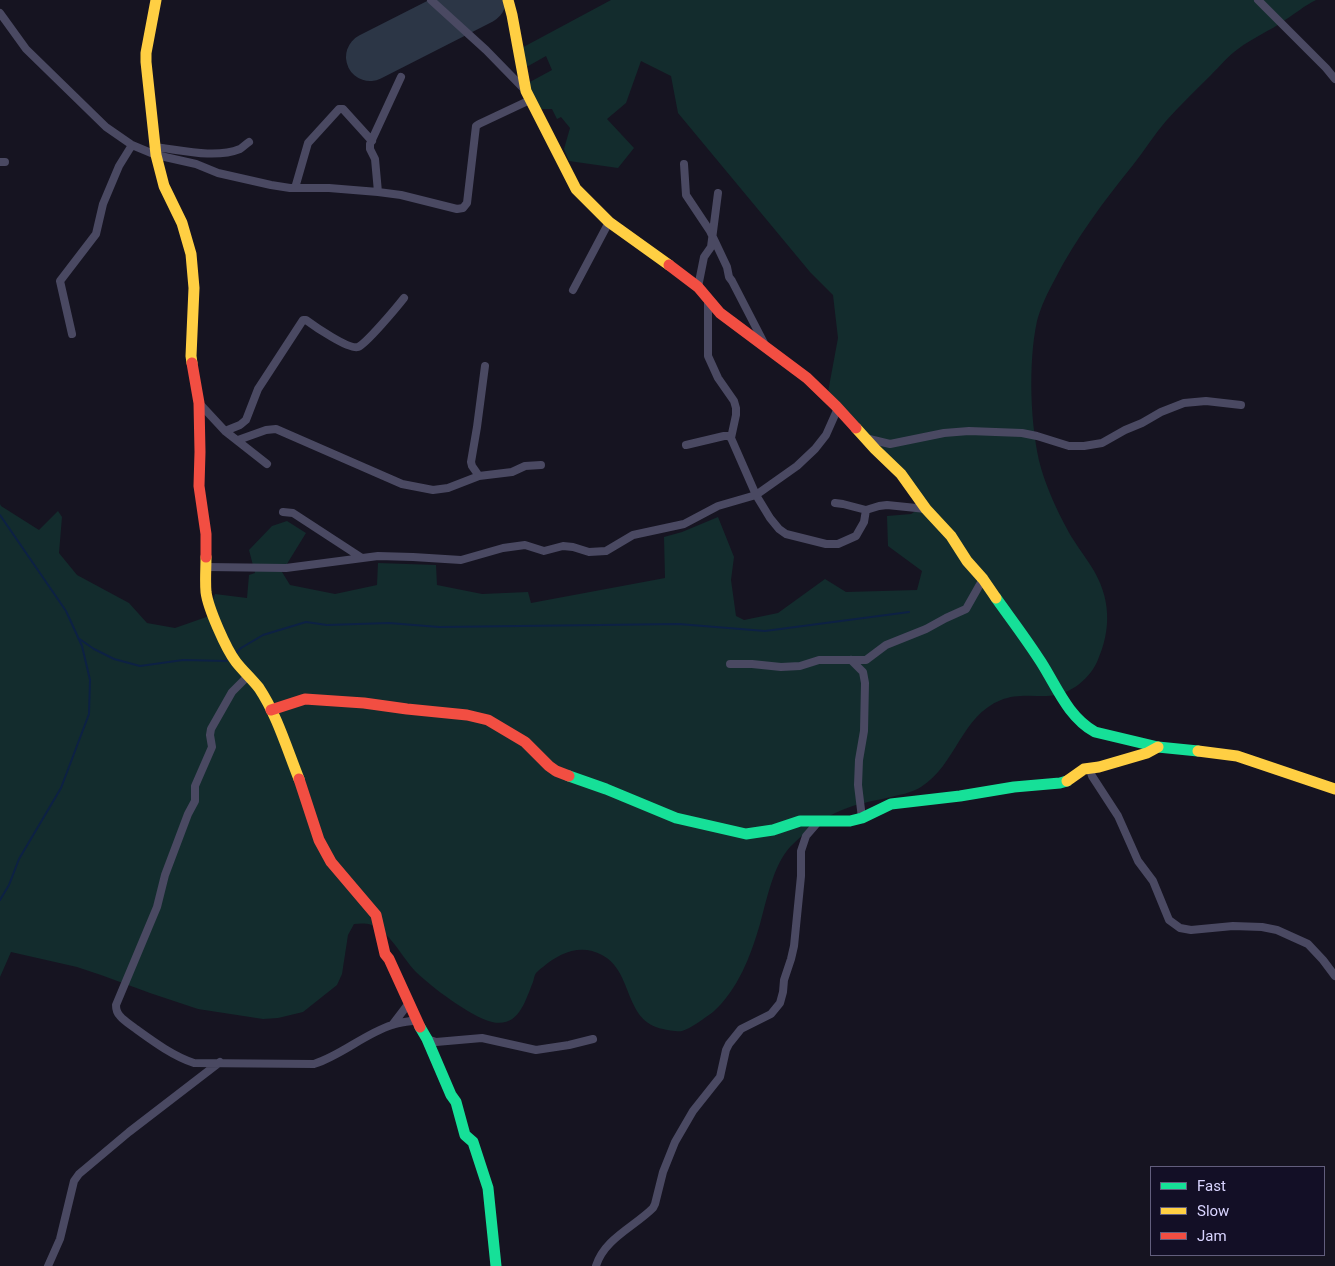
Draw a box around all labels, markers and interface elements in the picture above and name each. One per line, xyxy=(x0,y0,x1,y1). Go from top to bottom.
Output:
legend xyxy=(1150,1166,1325,1256)
text: Fast xyxy=(1197,1177,1226,1195)
text: Slow xyxy=(1197,1202,1229,1220)
text: Jam xyxy=(1197,1227,1227,1245)

